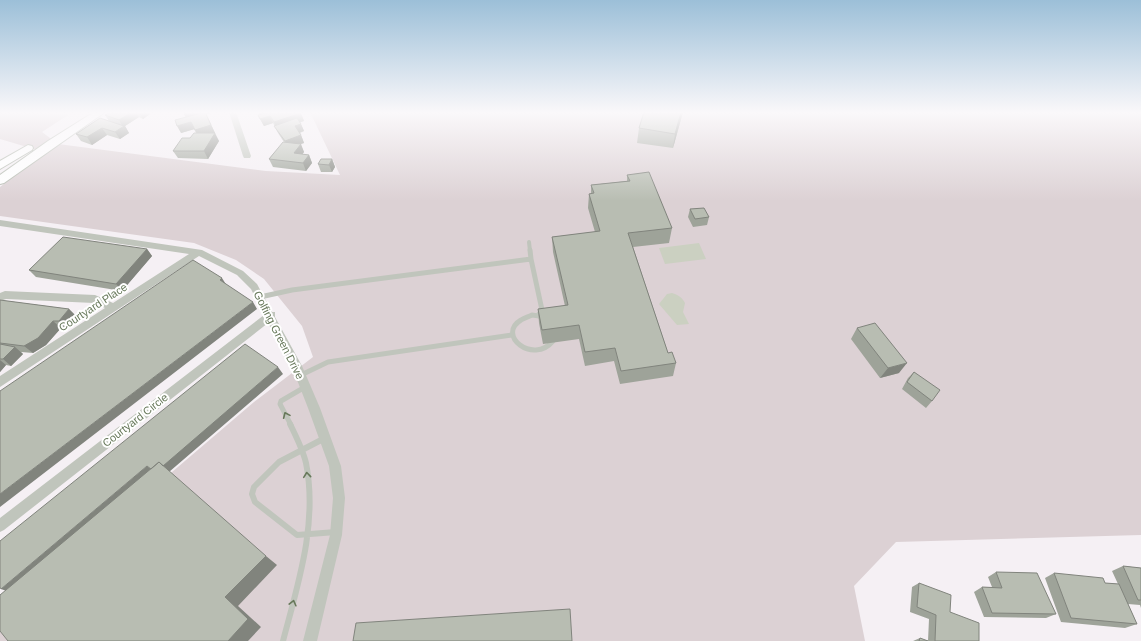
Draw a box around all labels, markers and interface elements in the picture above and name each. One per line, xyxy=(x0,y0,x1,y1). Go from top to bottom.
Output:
street label: Courtyard Place xyxy=(57,280,129,334)
street label: Golfing Green Drive xyxy=(252,289,306,381)
street label: Courtyard Circle xyxy=(100,391,170,449)
one-way arrow xyxy=(282,411,290,418)
one-way arrow xyxy=(303,472,312,478)
one-way arrow xyxy=(288,600,296,606)

